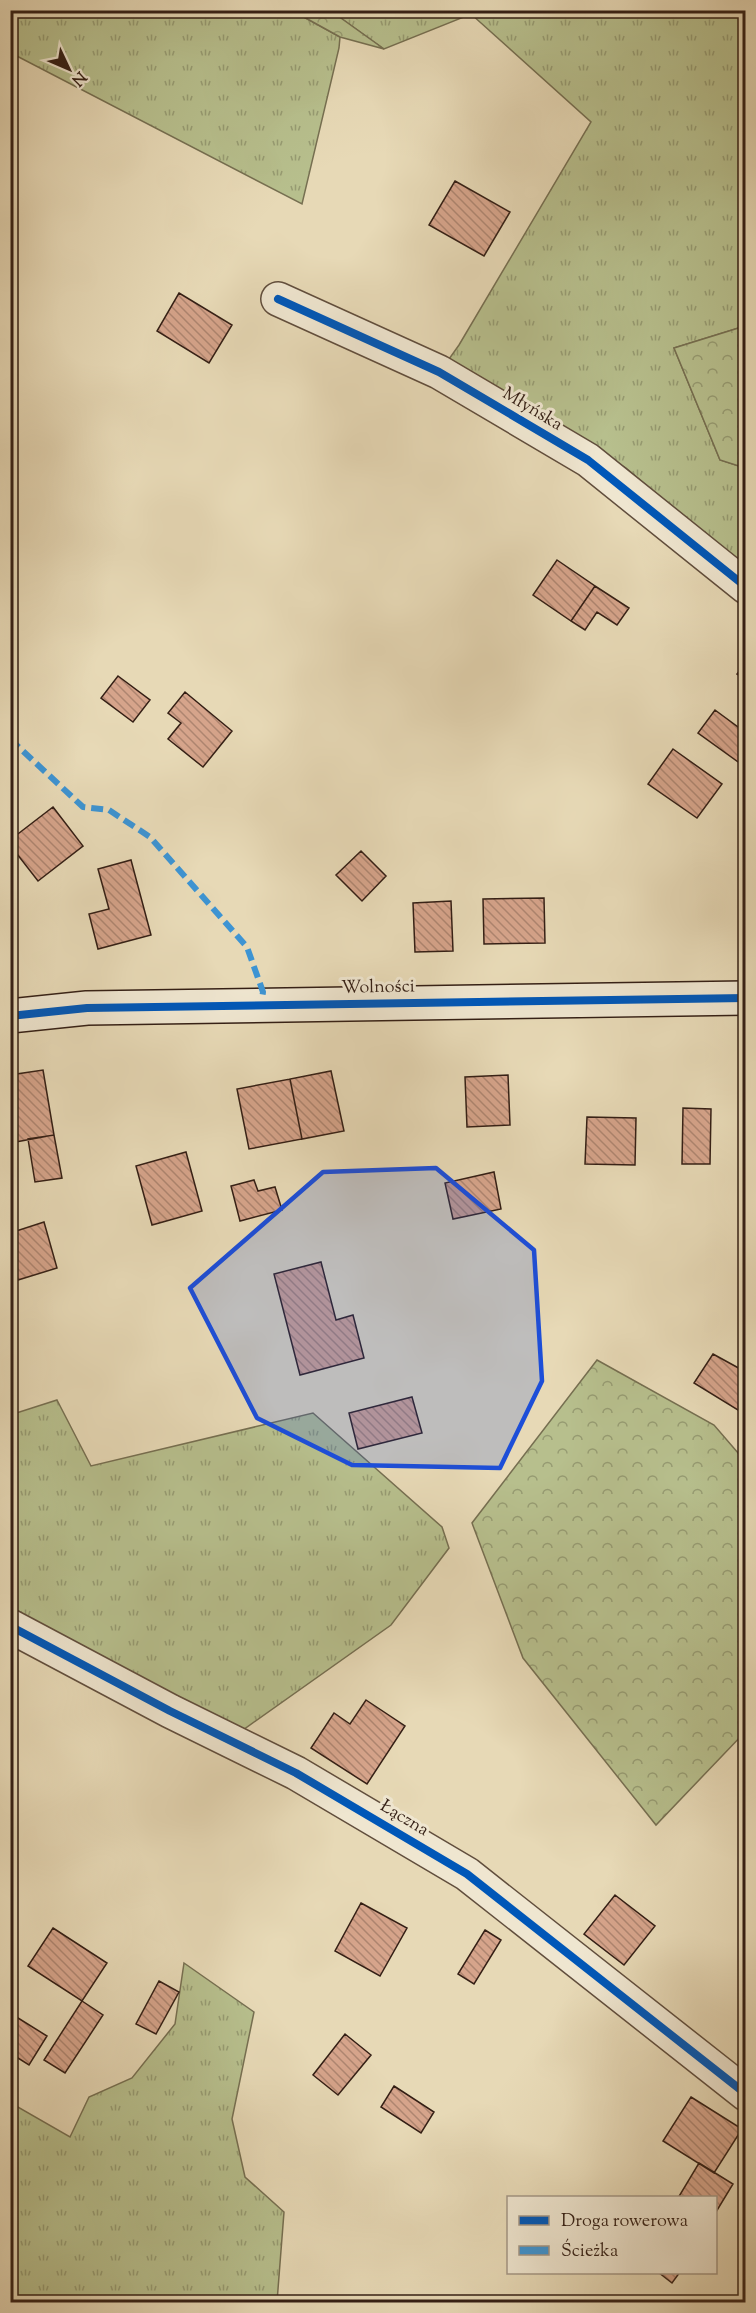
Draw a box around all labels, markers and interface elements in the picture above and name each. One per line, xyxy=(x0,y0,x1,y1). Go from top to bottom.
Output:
north arrow xyxy=(39,39,99,99)
text: N xyxy=(65,65,91,90)
street label: Młyńska xyxy=(497,382,567,438)
street label: Wolności xyxy=(341,974,415,1002)
street label: Łączna xyxy=(375,1794,433,1844)
legend xyxy=(507,2196,717,2274)
text: Droga rowerowa xyxy=(561,2209,688,2235)
text: Ścieżka xyxy=(561,2238,618,2265)

